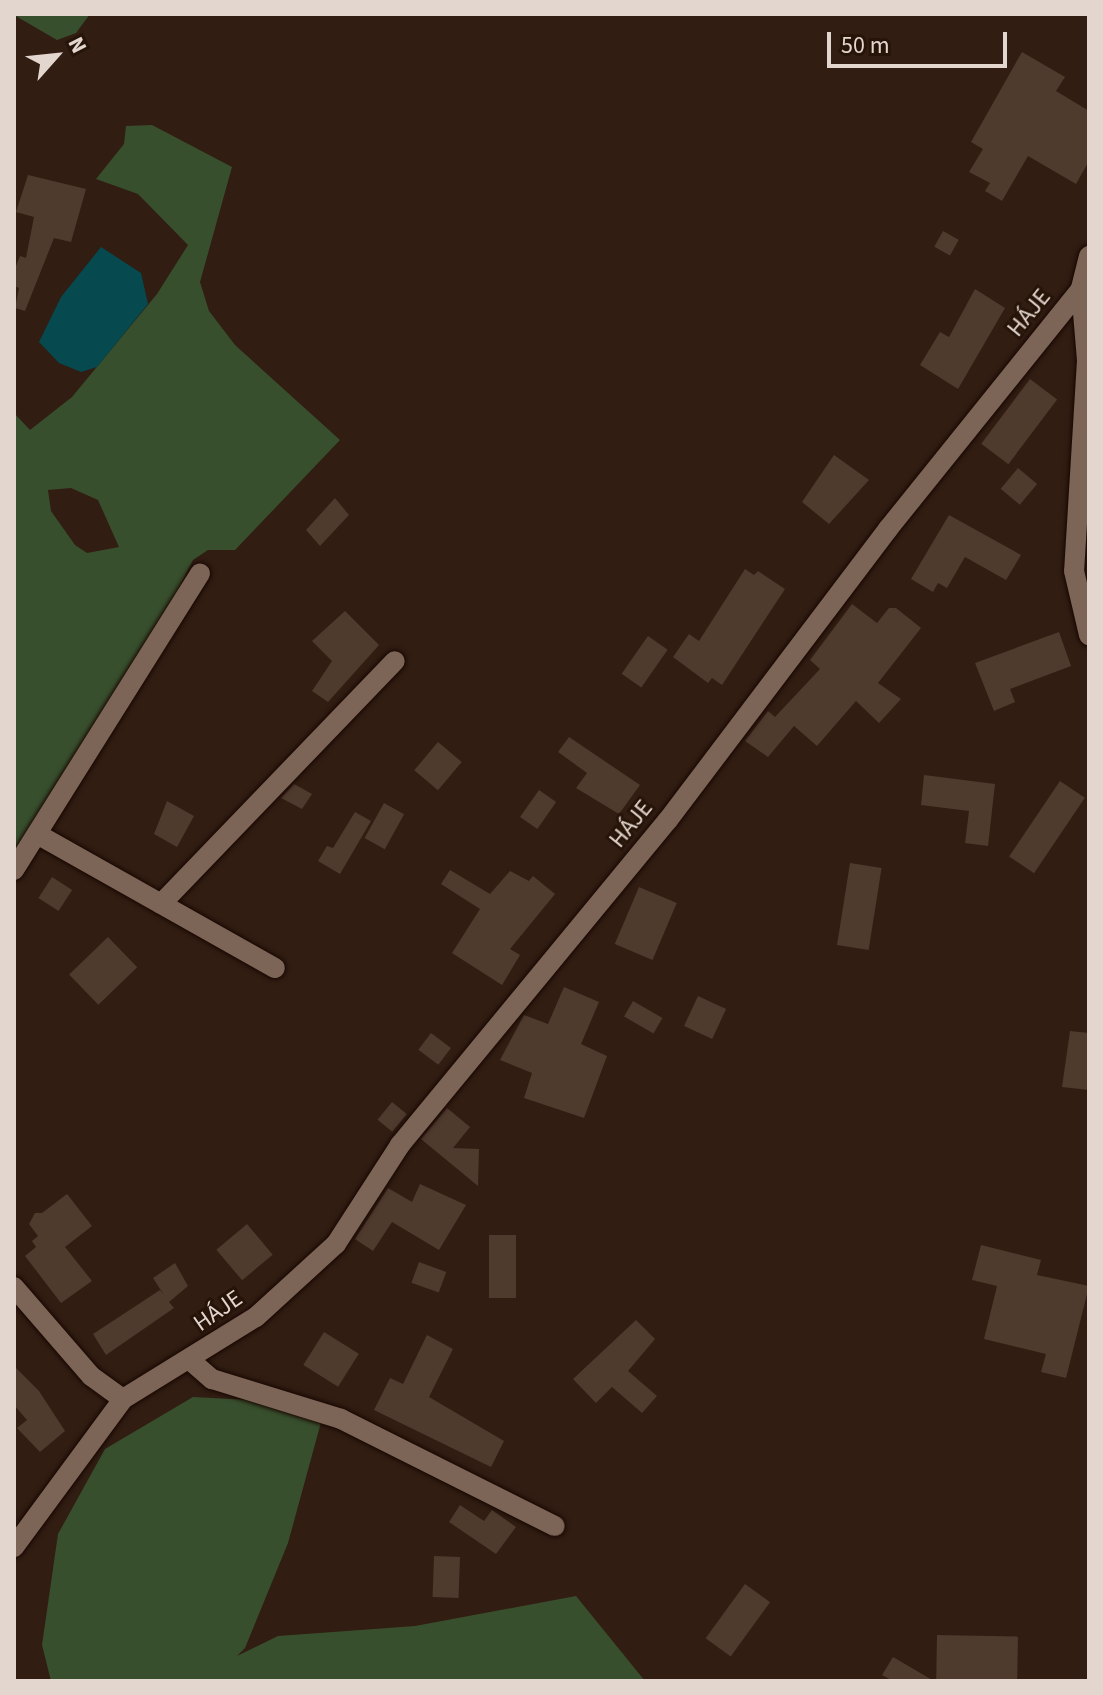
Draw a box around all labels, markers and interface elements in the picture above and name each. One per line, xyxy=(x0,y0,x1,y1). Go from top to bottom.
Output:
north arrow xyxy=(16,16,96,96)
scale bar xyxy=(831,16,1011,66)
text: 50 m xyxy=(841,28,890,63)
text: N xyxy=(60,31,95,59)
street label: HÁJE xyxy=(1001,283,1057,343)
street label: HÁJE xyxy=(603,794,659,854)
street label: HÁJE xyxy=(188,1284,248,1338)

